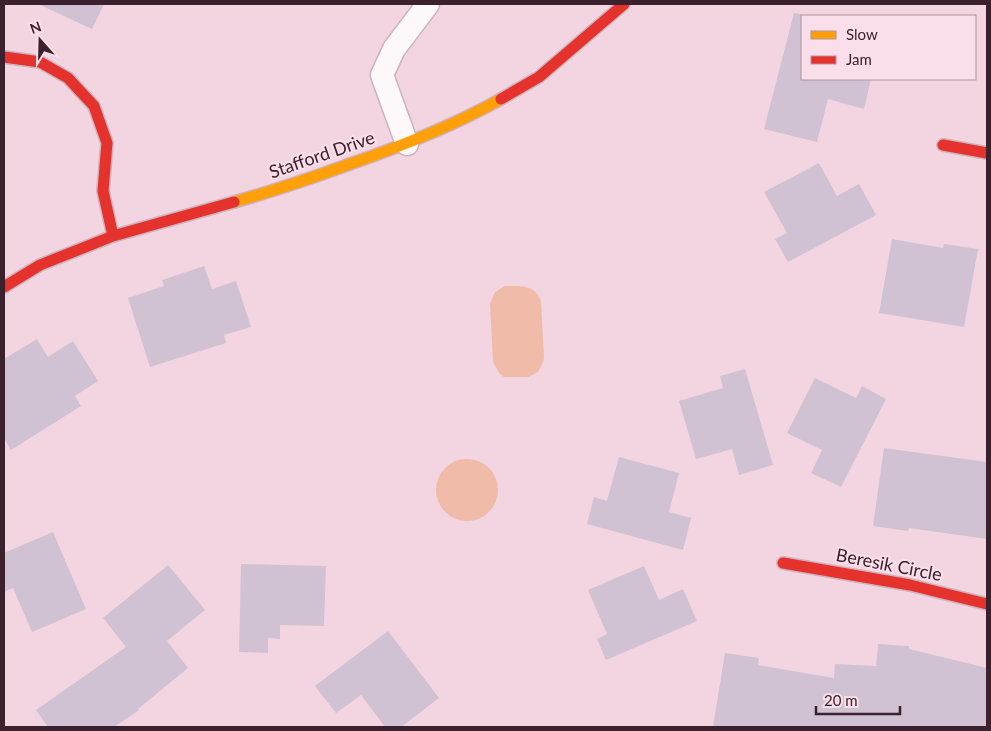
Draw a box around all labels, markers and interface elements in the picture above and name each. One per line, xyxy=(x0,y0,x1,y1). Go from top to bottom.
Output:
north arrow xyxy=(15,15,65,65)
legend xyxy=(801,15,976,80)
text: N xyxy=(27,17,43,37)
text: Slow xyxy=(846,25,878,43)
text: Jam xyxy=(846,50,872,68)
street label: Stafford Drive xyxy=(266,126,377,182)
street label: Beresik Circle xyxy=(834,543,944,585)
scale bar xyxy=(816,684,900,716)
text: 20 m xyxy=(824,691,858,709)

